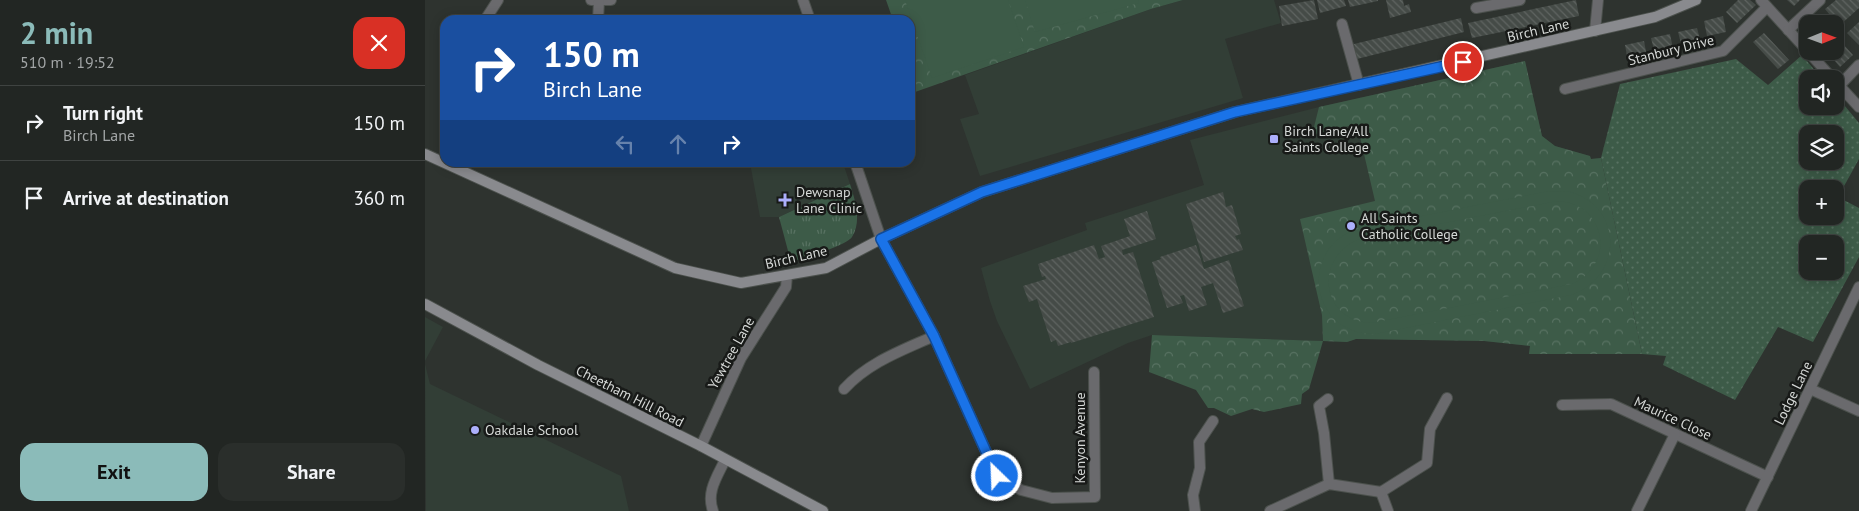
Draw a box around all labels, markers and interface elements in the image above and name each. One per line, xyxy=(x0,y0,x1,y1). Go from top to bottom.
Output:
text: 2 min xyxy=(20,13,93,52)
street label: Birch Lane xyxy=(1505,14,1571,46)
north arrow xyxy=(1799,15,1844,60)
map controls xyxy=(1799,15,1844,280)
button: close xyxy=(353,17,405,69)
text: 150 m xyxy=(543,31,640,77)
street label: Stanbury Drive xyxy=(1626,31,1716,69)
icon: right xyxy=(460,35,525,100)
pin xyxy=(1442,41,1484,83)
icon: arrive xyxy=(1449,48,1477,76)
text: 510 m · 19:52 xyxy=(20,52,115,72)
button: sound xyxy=(1799,70,1844,115)
text: Birch Lane xyxy=(543,75,642,103)
text: Turn right xyxy=(63,101,143,125)
icon: right xyxy=(20,109,48,137)
text: 150 m xyxy=(353,111,405,135)
place label: Birch Lane/All Saints College xyxy=(1284,122,1369,156)
text: Birch Lane xyxy=(63,125,135,145)
button: layers xyxy=(1799,125,1844,170)
icon: left xyxy=(611,130,639,158)
icon: ahead xyxy=(664,130,692,158)
icon: right xyxy=(717,130,745,158)
marker: Birch Lane/All Saints College xyxy=(1268,133,1280,145)
button: + xyxy=(1799,180,1844,225)
place label: Dewsnap Lane Clinic xyxy=(796,183,862,217)
icon: arrive xyxy=(20,184,48,212)
text: Arrive at destination xyxy=(63,186,229,210)
text: 360 m xyxy=(353,186,405,210)
marker: Dewsnap Lane Clinic xyxy=(778,193,792,207)
place label: All Saints Catholic College xyxy=(1361,209,1458,243)
marker: All Saints Catholic College xyxy=(1345,220,1357,232)
button: − xyxy=(1799,235,1844,280)
street label: Birch Lane xyxy=(763,241,829,273)
street label: Yewtree Lane xyxy=(704,314,758,392)
street label: Lodge Lane xyxy=(1770,358,1816,428)
street label: Cheetham Hill Road xyxy=(573,361,687,431)
street label: Kenyon Avenue xyxy=(1071,392,1089,484)
street label: Maurice Close xyxy=(1631,392,1715,444)
place label: Oakdale School xyxy=(485,421,578,439)
marker: Oakdale School xyxy=(469,424,481,436)
button: Exit xyxy=(20,443,208,501)
button: Share xyxy=(218,443,405,501)
position arrow xyxy=(970,449,1022,501)

